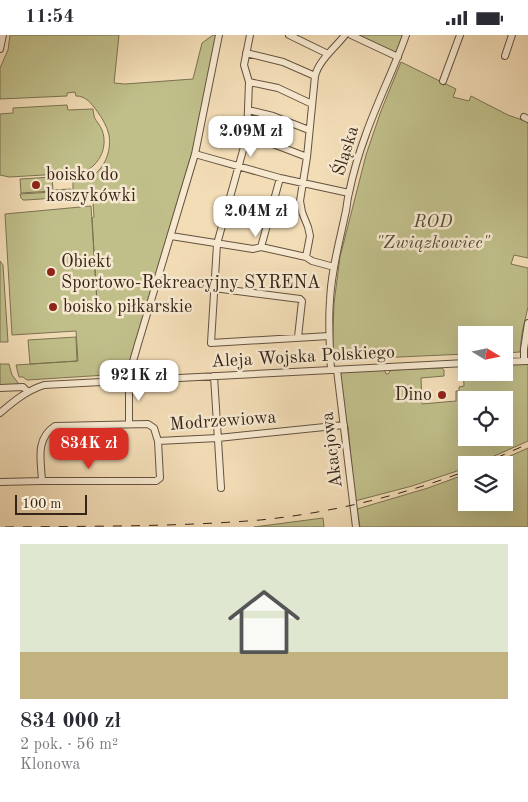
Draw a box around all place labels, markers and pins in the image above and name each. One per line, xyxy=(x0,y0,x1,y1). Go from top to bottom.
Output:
pin: 2.09M zł xyxy=(199,115,303,158)
place label: boisko do koszykówki xyxy=(46,166,136,205)
marker: boisko do koszykówki xyxy=(30,179,42,191)
pin: 2.04M zł xyxy=(204,195,308,238)
place label: Obiekt Sportowo-Rekreacyjny SYRENA xyxy=(61,253,321,292)
marker: Obiekt Sportowo-Rekreacyjny SYRENA xyxy=(45,266,57,278)
place label: boisko piłkarskie xyxy=(63,298,192,316)
marker: boisko piłkarskie xyxy=(47,301,59,313)
pin: 921K zł xyxy=(93,359,185,402)
place label: Dino xyxy=(394,386,432,404)
marker: Dino xyxy=(436,389,448,401)
pin: 834K zł xyxy=(43,427,135,470)

